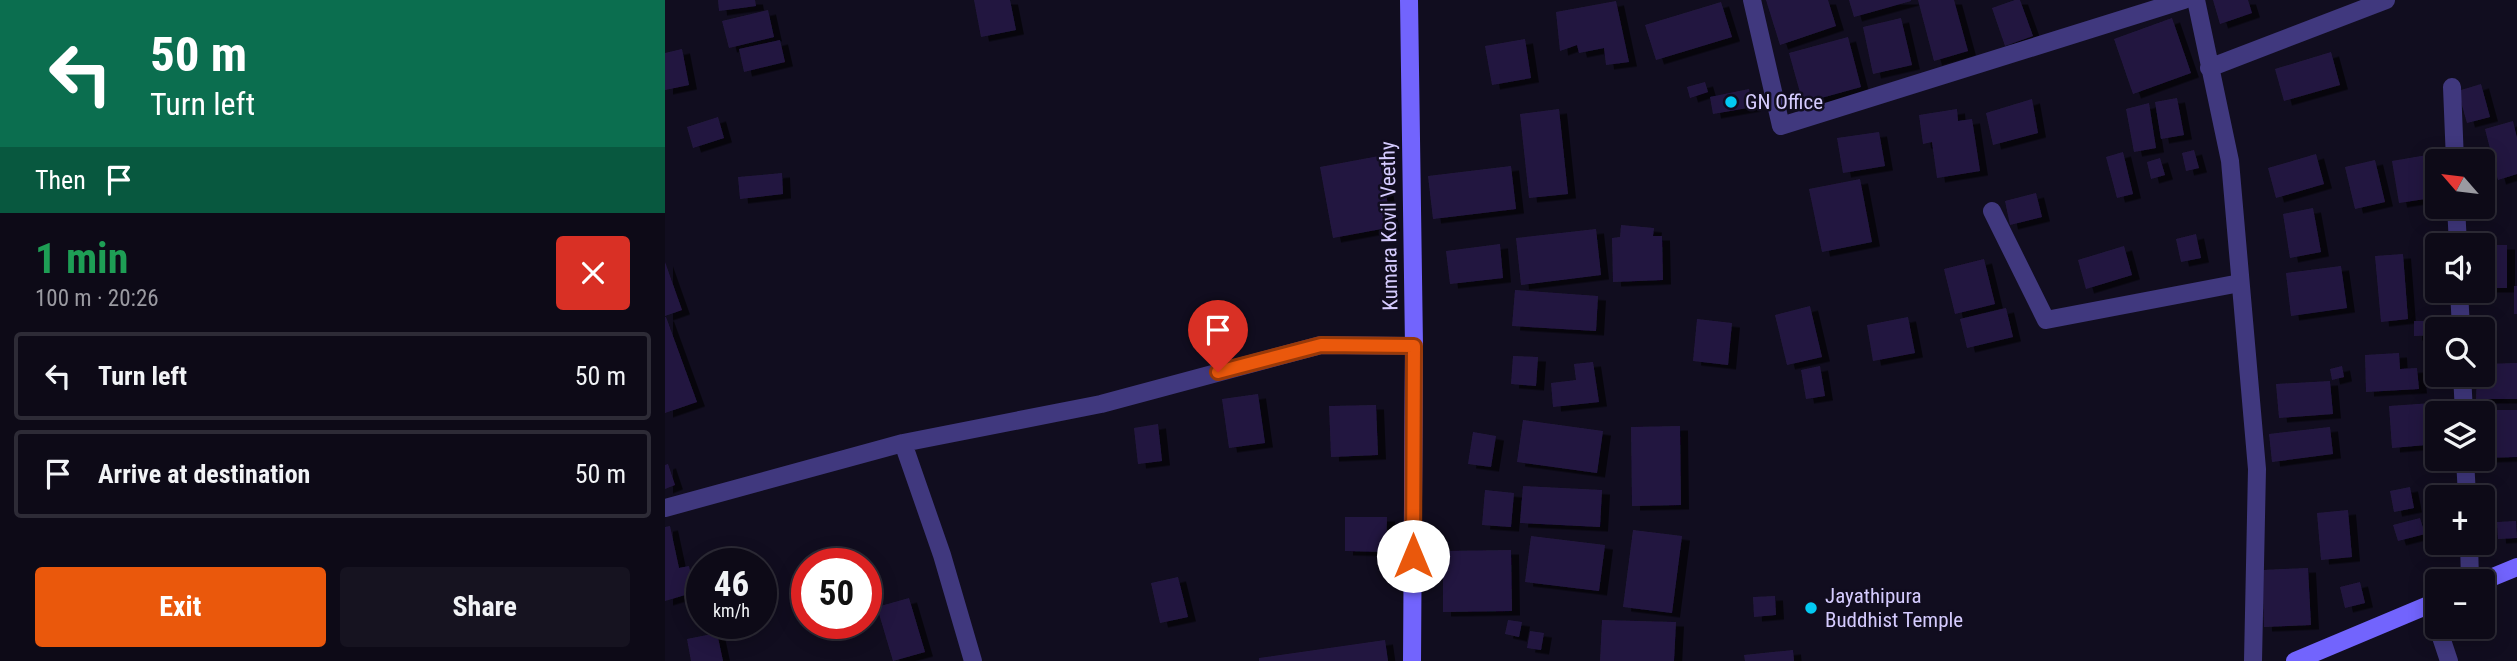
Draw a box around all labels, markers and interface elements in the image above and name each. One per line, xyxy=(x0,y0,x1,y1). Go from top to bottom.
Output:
text: 50 m xyxy=(150,26,247,83)
icon: left xyxy=(35,28,126,119)
text: Turn left xyxy=(150,85,255,123)
place label: GN Office xyxy=(1745,90,1823,114)
marker: GN Office xyxy=(1723,94,1739,110)
street label: Kumara Kovil Veethy xyxy=(1376,141,1402,311)
north arrow xyxy=(2425,149,2495,219)
map controls xyxy=(2425,149,2495,639)
icon: arrive xyxy=(100,161,138,199)
text: Then xyxy=(35,165,86,195)
button: sound xyxy=(2425,233,2495,303)
text: 1 min xyxy=(35,234,128,283)
button: close xyxy=(556,236,630,310)
text: 100 m · 20:26 xyxy=(35,285,159,312)
pin xyxy=(1188,300,1248,372)
icon: arrive xyxy=(1199,311,1237,349)
button: search xyxy=(2425,317,2495,387)
icon: left xyxy=(39,357,77,395)
text: Turn left xyxy=(98,361,187,391)
text: 50 m xyxy=(575,361,626,391)
button: layers xyxy=(2425,401,2495,471)
icon: arrive xyxy=(39,455,77,493)
text: Arrive at destination xyxy=(98,459,310,489)
text: 50 m xyxy=(575,459,626,489)
button: + xyxy=(2425,485,2495,555)
position arrow xyxy=(1376,519,1450,593)
speed limit sign: 50 xyxy=(791,548,882,639)
text: 46 xyxy=(714,564,749,605)
button: Exit xyxy=(35,567,326,647)
button: Share xyxy=(340,567,630,647)
button: − xyxy=(2425,569,2495,639)
place label: Jayathipura Buddhist Temple xyxy=(1825,584,1963,632)
text: km/h xyxy=(713,600,750,621)
marker: Jayathipura Buddhist Temple xyxy=(1803,600,1819,616)

